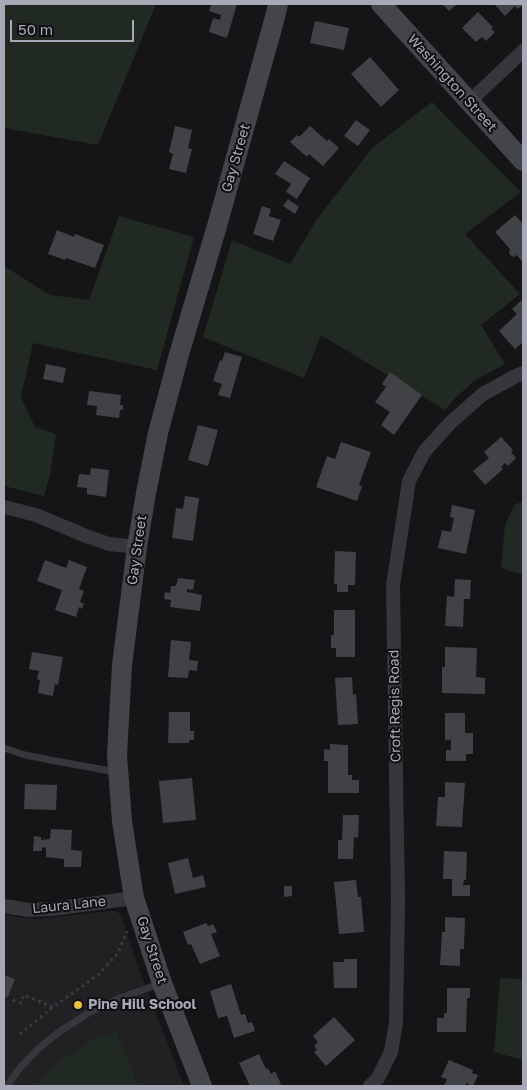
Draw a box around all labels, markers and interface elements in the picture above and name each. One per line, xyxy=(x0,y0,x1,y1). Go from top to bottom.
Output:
scale bar xyxy=(12,10,136,42)
text: 50 m xyxy=(18,20,53,38)
street label: Washington Street xyxy=(404,31,500,135)
street label: Gay Street xyxy=(218,122,254,194)
street label: Gay Street xyxy=(124,514,150,586)
street label: Croft Regis Road xyxy=(386,650,404,762)
street label: Laura Lane xyxy=(31,893,107,917)
street label: Gay Street xyxy=(133,914,171,986)
place label: Pine Hill School xyxy=(88,997,196,1013)
marker: Pine Hill School xyxy=(72,999,84,1011)

